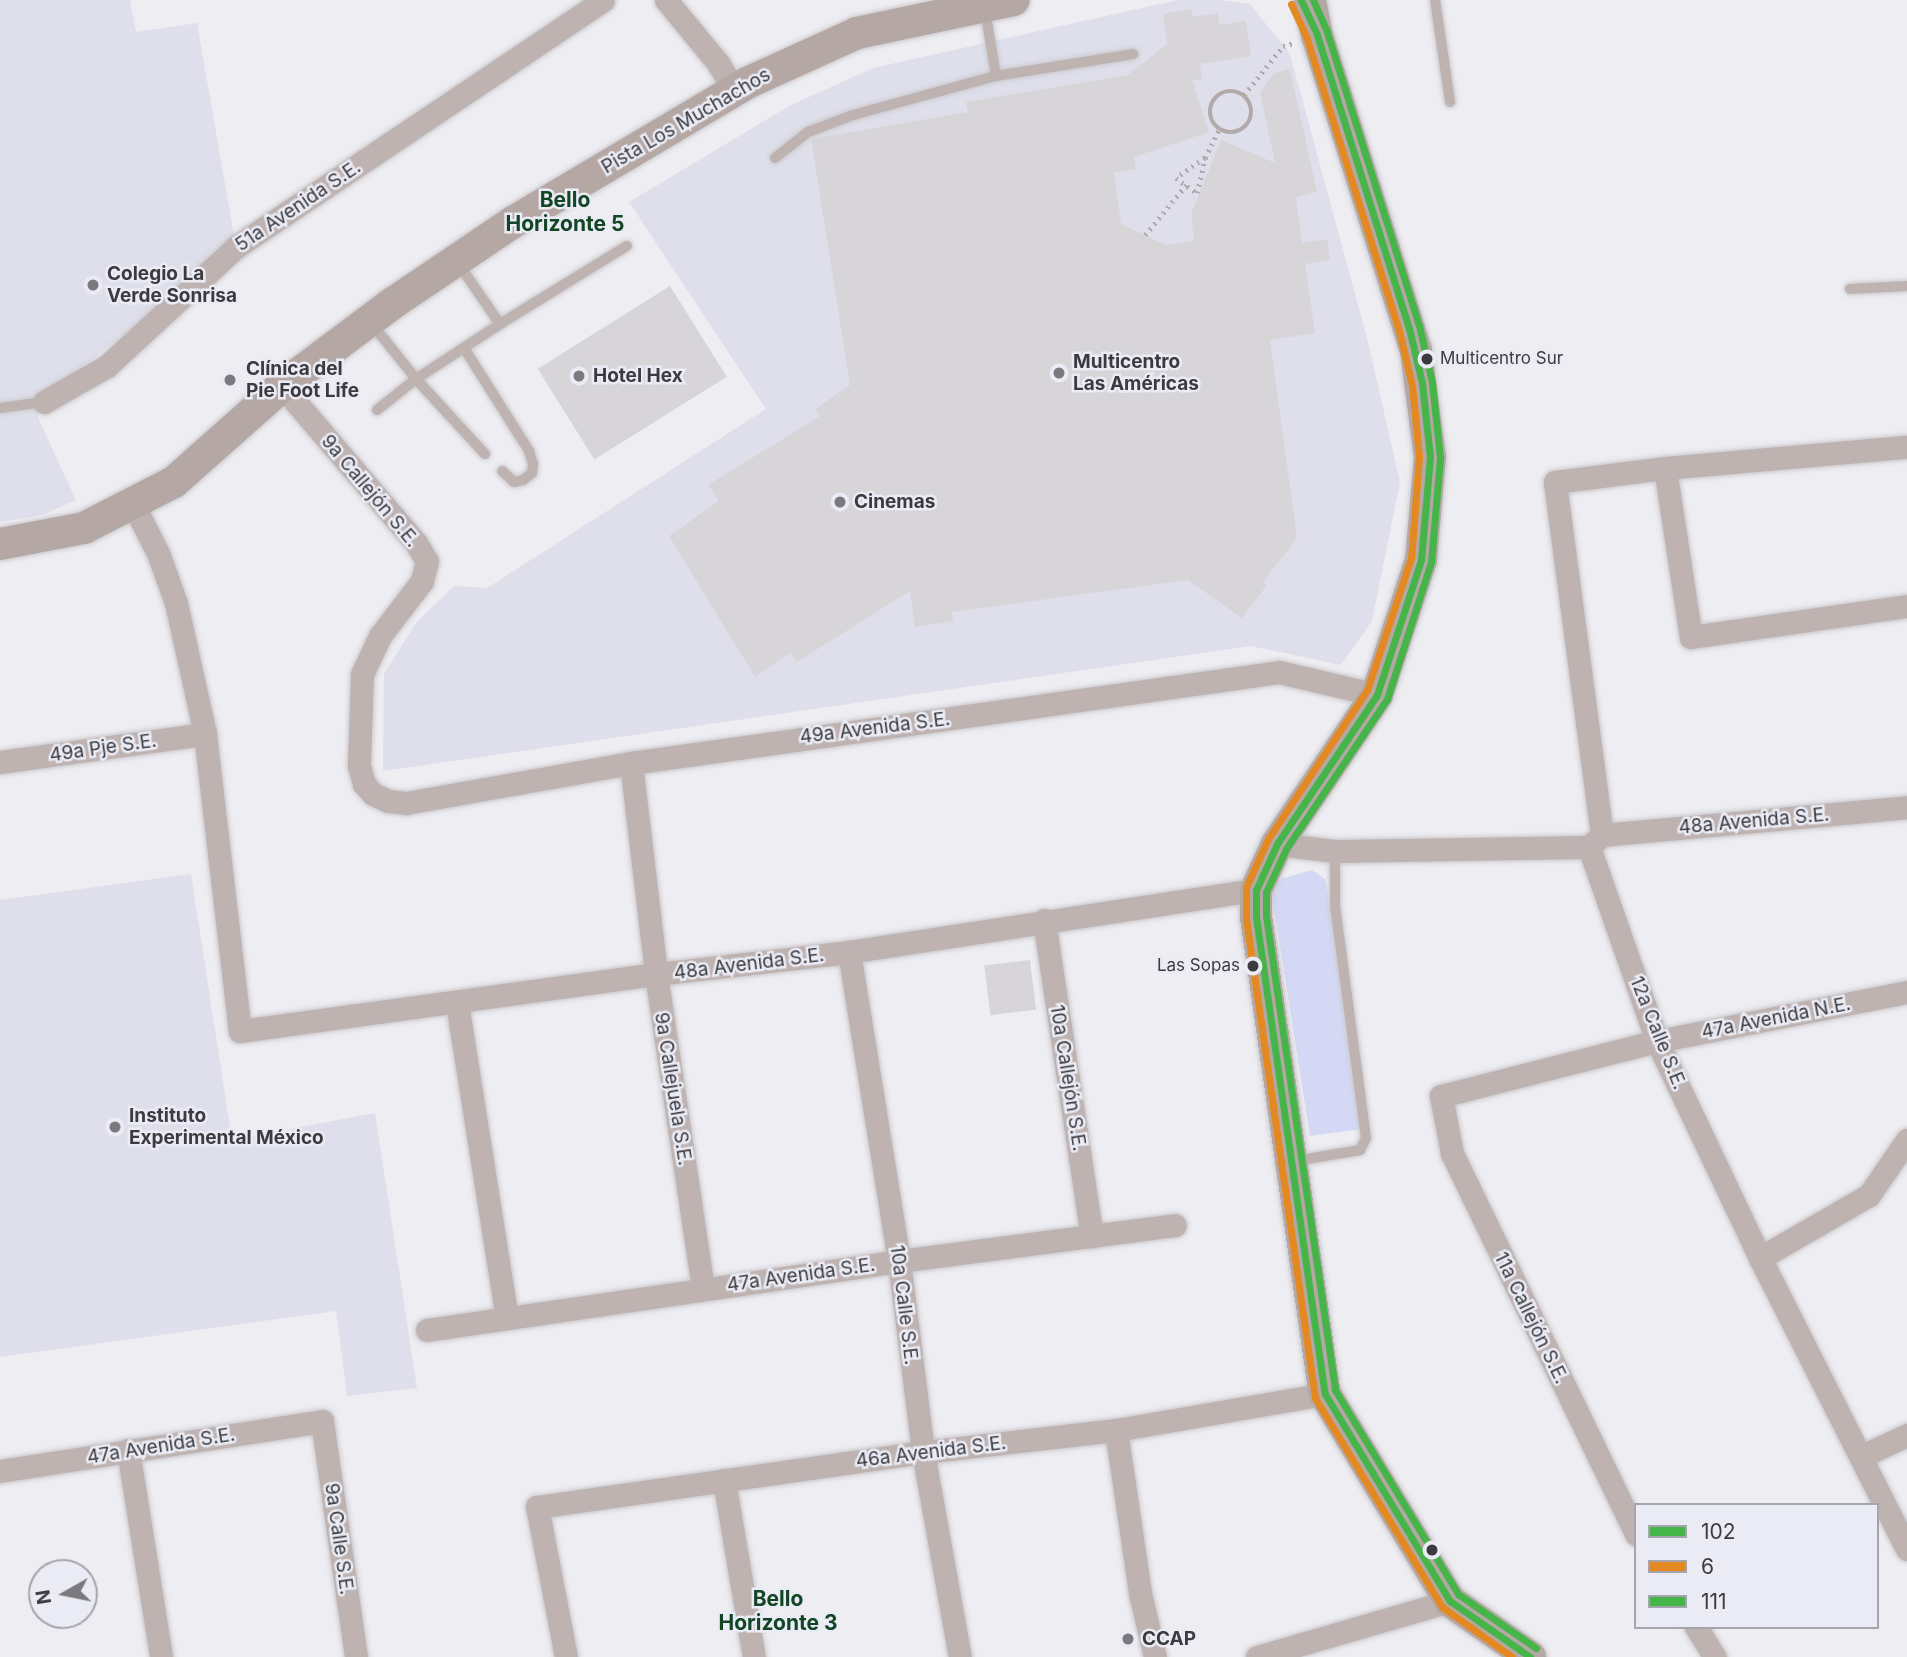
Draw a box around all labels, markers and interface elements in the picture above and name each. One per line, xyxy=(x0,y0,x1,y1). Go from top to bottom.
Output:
street label: Pista Los Muchachos xyxy=(597,63,775,179)
street label: 51a Avenida S.E. xyxy=(231,156,365,256)
district label: Bello Horizonte 5 xyxy=(506,187,624,237)
place label: Colegio La Verde Sonrisa xyxy=(107,263,237,307)
marker: Colegio La Verde Sonrisa xyxy=(85,277,101,293)
place label: Multicentro Sur xyxy=(1440,349,1563,369)
place label: Multicentro Las Américas xyxy=(1073,351,1199,395)
marker: Multicentro Sur xyxy=(1420,352,1434,366)
place label: Clínica del Pie Foot Life xyxy=(246,358,359,402)
place label: Hotel Hex xyxy=(593,365,683,387)
marker: Multicentro Las Américas xyxy=(1051,365,1067,381)
marker: Hotel Hex xyxy=(571,368,587,384)
marker: Clínica del Pie Foot Life xyxy=(220,370,240,390)
street label: 9a Callejón S.E. xyxy=(316,430,424,552)
place label: Cinemas xyxy=(854,491,935,513)
marker: Cinemas xyxy=(832,494,848,510)
street label: 49a Avenida S.E. xyxy=(799,707,951,749)
street label: 49a Pje S.E. xyxy=(48,729,158,767)
street label: 48a Avenida S.E. xyxy=(1678,803,1830,839)
street label: 48a Avenida S.E. xyxy=(673,943,825,985)
place label: Las Sopas xyxy=(1157,956,1240,976)
marker: Las Sopas xyxy=(1246,959,1260,973)
street label: 12a Calle S.E. xyxy=(1625,973,1691,1093)
street label: 47a Avenida N.E. xyxy=(1699,992,1853,1044)
street label: 10a Callejón S.E. xyxy=(1045,1003,1091,1153)
street label: 9a Callejuela S.E. xyxy=(650,1011,696,1167)
place label: Instituto Experimental México xyxy=(129,1105,324,1149)
marker: Instituto Experimental México xyxy=(107,1119,123,1135)
street label: 10a Calle S.E. xyxy=(885,1244,923,1366)
street label: 11a Callejón S.E. xyxy=(1489,1249,1573,1387)
street label: 47a Avenida S.E. xyxy=(725,1253,877,1297)
street label: 47a Avenida S.E. xyxy=(85,1423,237,1469)
street label: 46a Avenida S.E. xyxy=(855,1431,1007,1473)
street label: 9a Calle S.E. xyxy=(320,1482,358,1596)
legend xyxy=(1634,1503,1879,1629)
text: 102 xyxy=(1701,1519,1736,1544)
unlabelled marker xyxy=(1425,1543,1439,1557)
text: 6 xyxy=(1701,1554,1714,1579)
north arrow xyxy=(28,1559,98,1629)
district label: Bello Horizonte 3 xyxy=(718,1586,838,1636)
text: N xyxy=(31,1588,56,1606)
text: 111 xyxy=(1701,1589,1727,1614)
place label: CCAP xyxy=(1142,1628,1196,1650)
marker: CCAP xyxy=(1120,1631,1136,1647)

